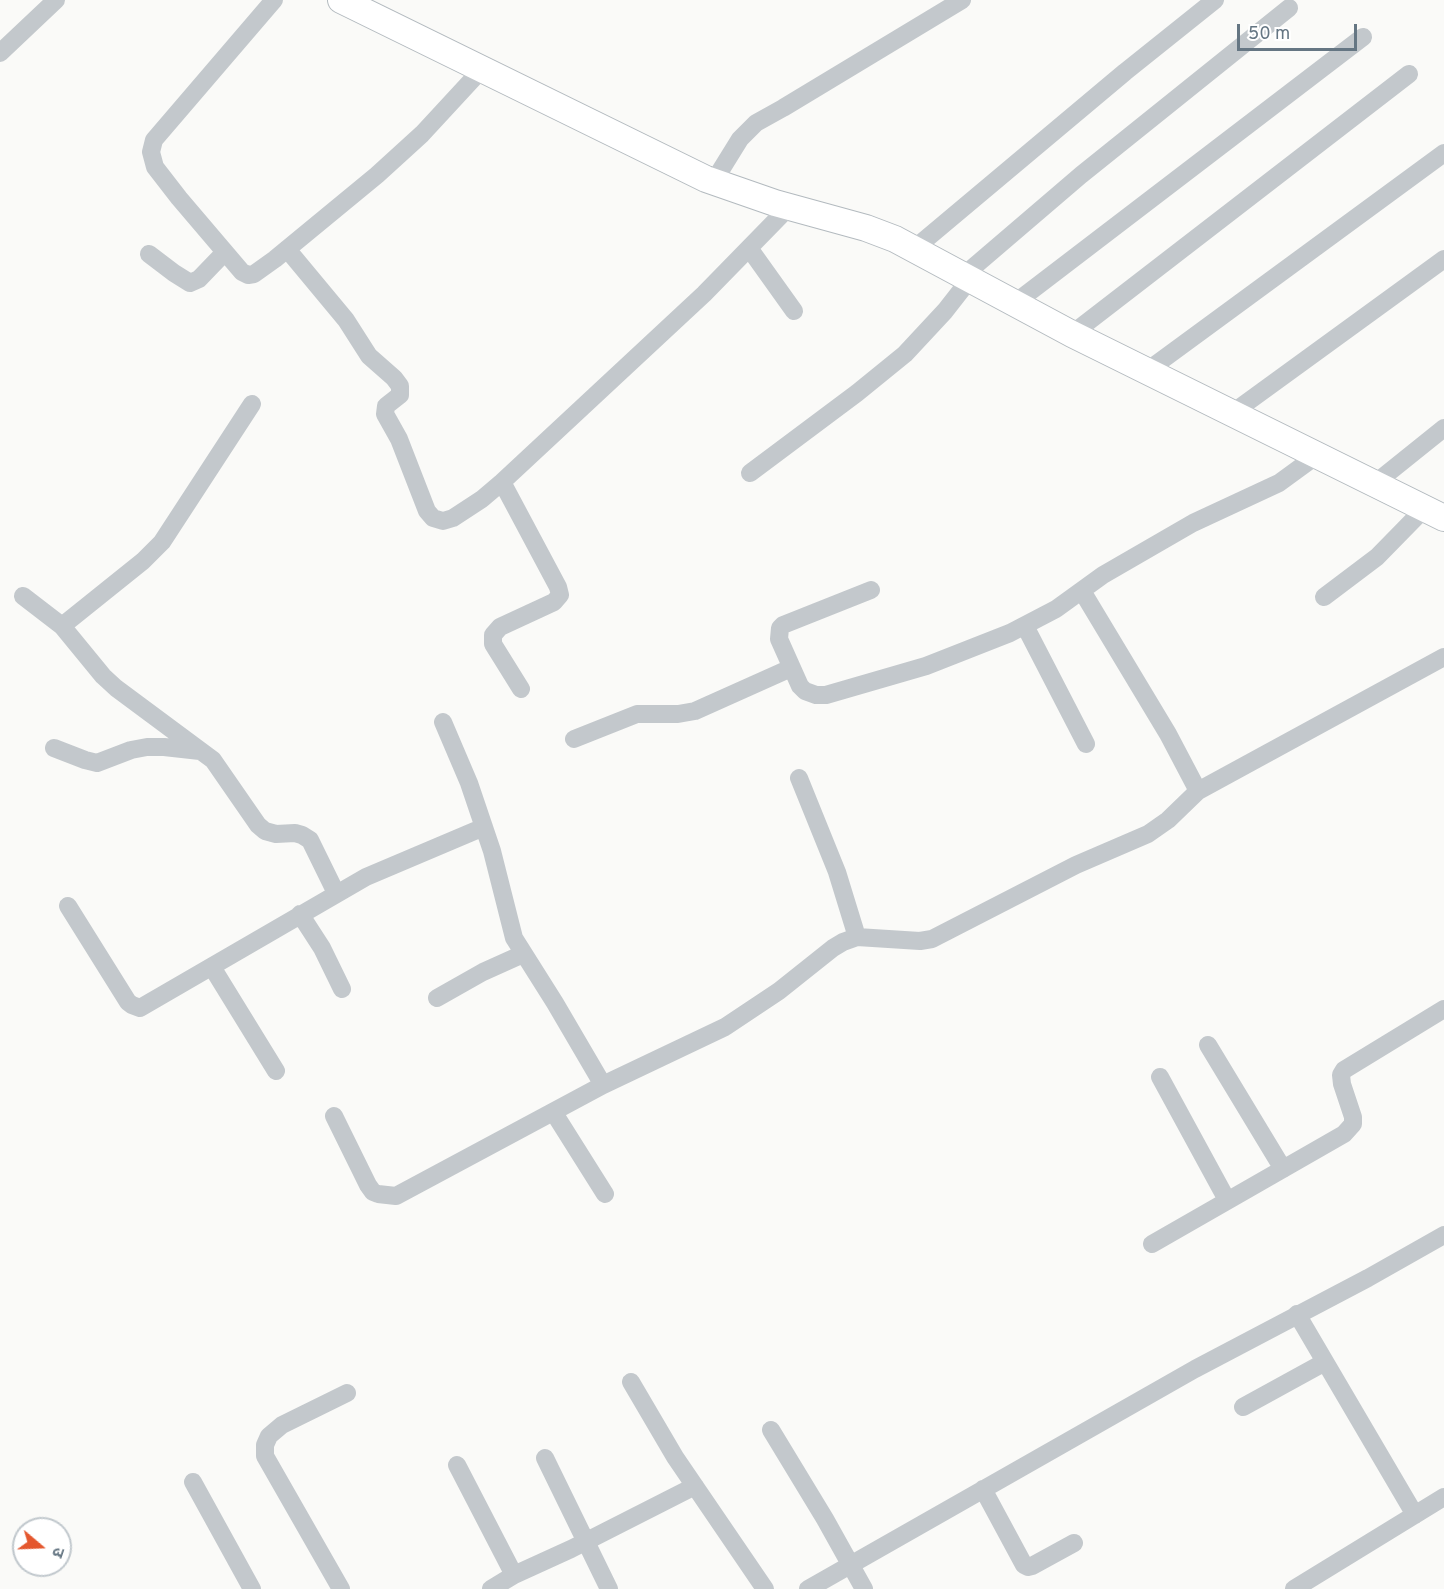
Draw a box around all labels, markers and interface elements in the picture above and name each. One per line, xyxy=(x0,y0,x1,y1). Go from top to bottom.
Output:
scale bar xyxy=(1240,12,1360,50)
text: 50 m xyxy=(1248,23,1290,46)
north arrow xyxy=(12,1517,72,1577)
text: उ xyxy=(46,1545,68,1560)

